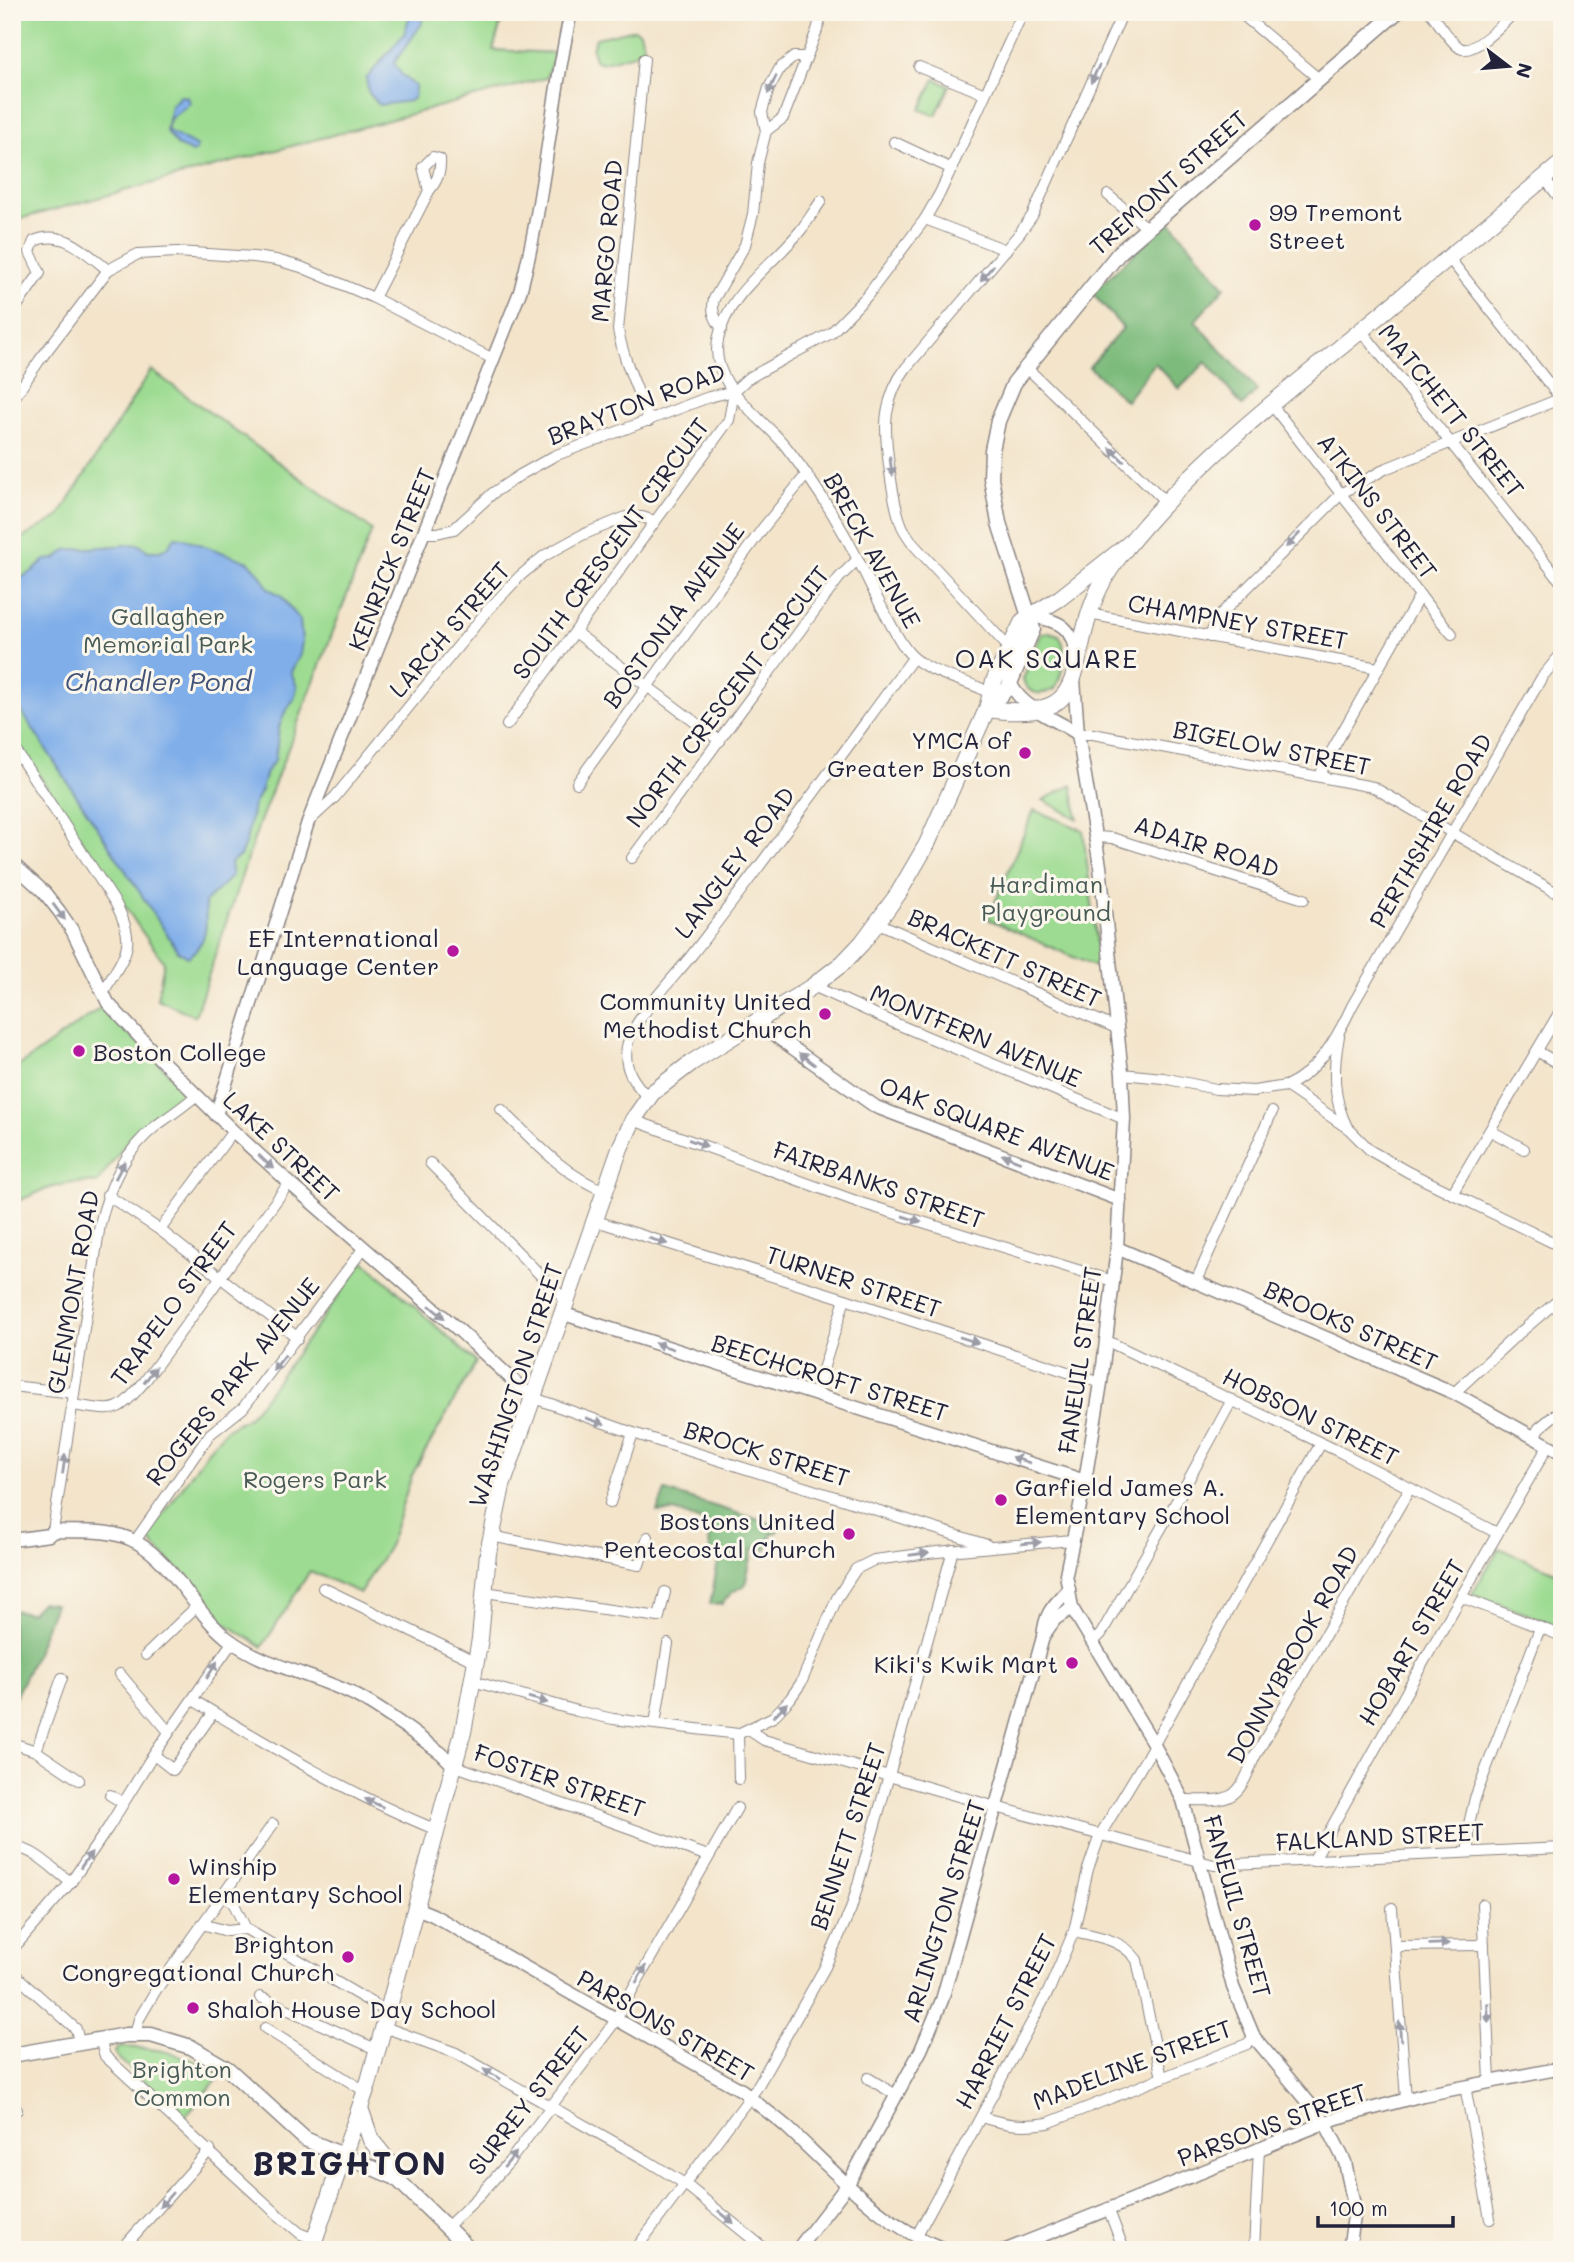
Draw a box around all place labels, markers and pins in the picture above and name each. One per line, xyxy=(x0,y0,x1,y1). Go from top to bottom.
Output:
place label: 99 Tremont Street xyxy=(1269,196,1403,255)
marker: 99 Tremont Street xyxy=(1247,217,1263,233)
place label: YMCA of Greater Boston xyxy=(827,724,1012,783)
marker: YMCA of Greater Boston xyxy=(1017,745,1033,761)
place label: EF International Language Center xyxy=(237,922,439,981)
marker: EF International Language Center xyxy=(445,943,461,959)
place label: Community United Methodist Church xyxy=(600,985,811,1044)
marker: Community United Methodist Church xyxy=(817,1006,833,1022)
place label: Boston College xyxy=(93,1036,267,1067)
marker: Boston College xyxy=(71,1043,87,1059)
place label: Garfield James A. Elementary School xyxy=(1015,1471,1230,1530)
marker: Garfield James A. Elementary School xyxy=(993,1492,1009,1508)
place label: Bostons United Pentecostal Church xyxy=(604,1505,835,1564)
marker: Bostons United Pentecostal Church xyxy=(841,1526,857,1542)
place label: Kiki's Kwik Mart xyxy=(874,1648,1058,1679)
marker: Kiki's Kwik Mart xyxy=(1064,1655,1080,1671)
place label: Winship Elementary School xyxy=(188,1850,403,1909)
marker: Winship Elementary School xyxy=(166,1871,182,1887)
place label: Brighton Congregational Church xyxy=(62,1928,334,1987)
marker: Brighton Congregational Church xyxy=(340,1949,356,1965)
place label: Shaloh House Day School xyxy=(207,1993,496,2024)
marker: Shaloh House Day School xyxy=(185,2000,201,2016)

